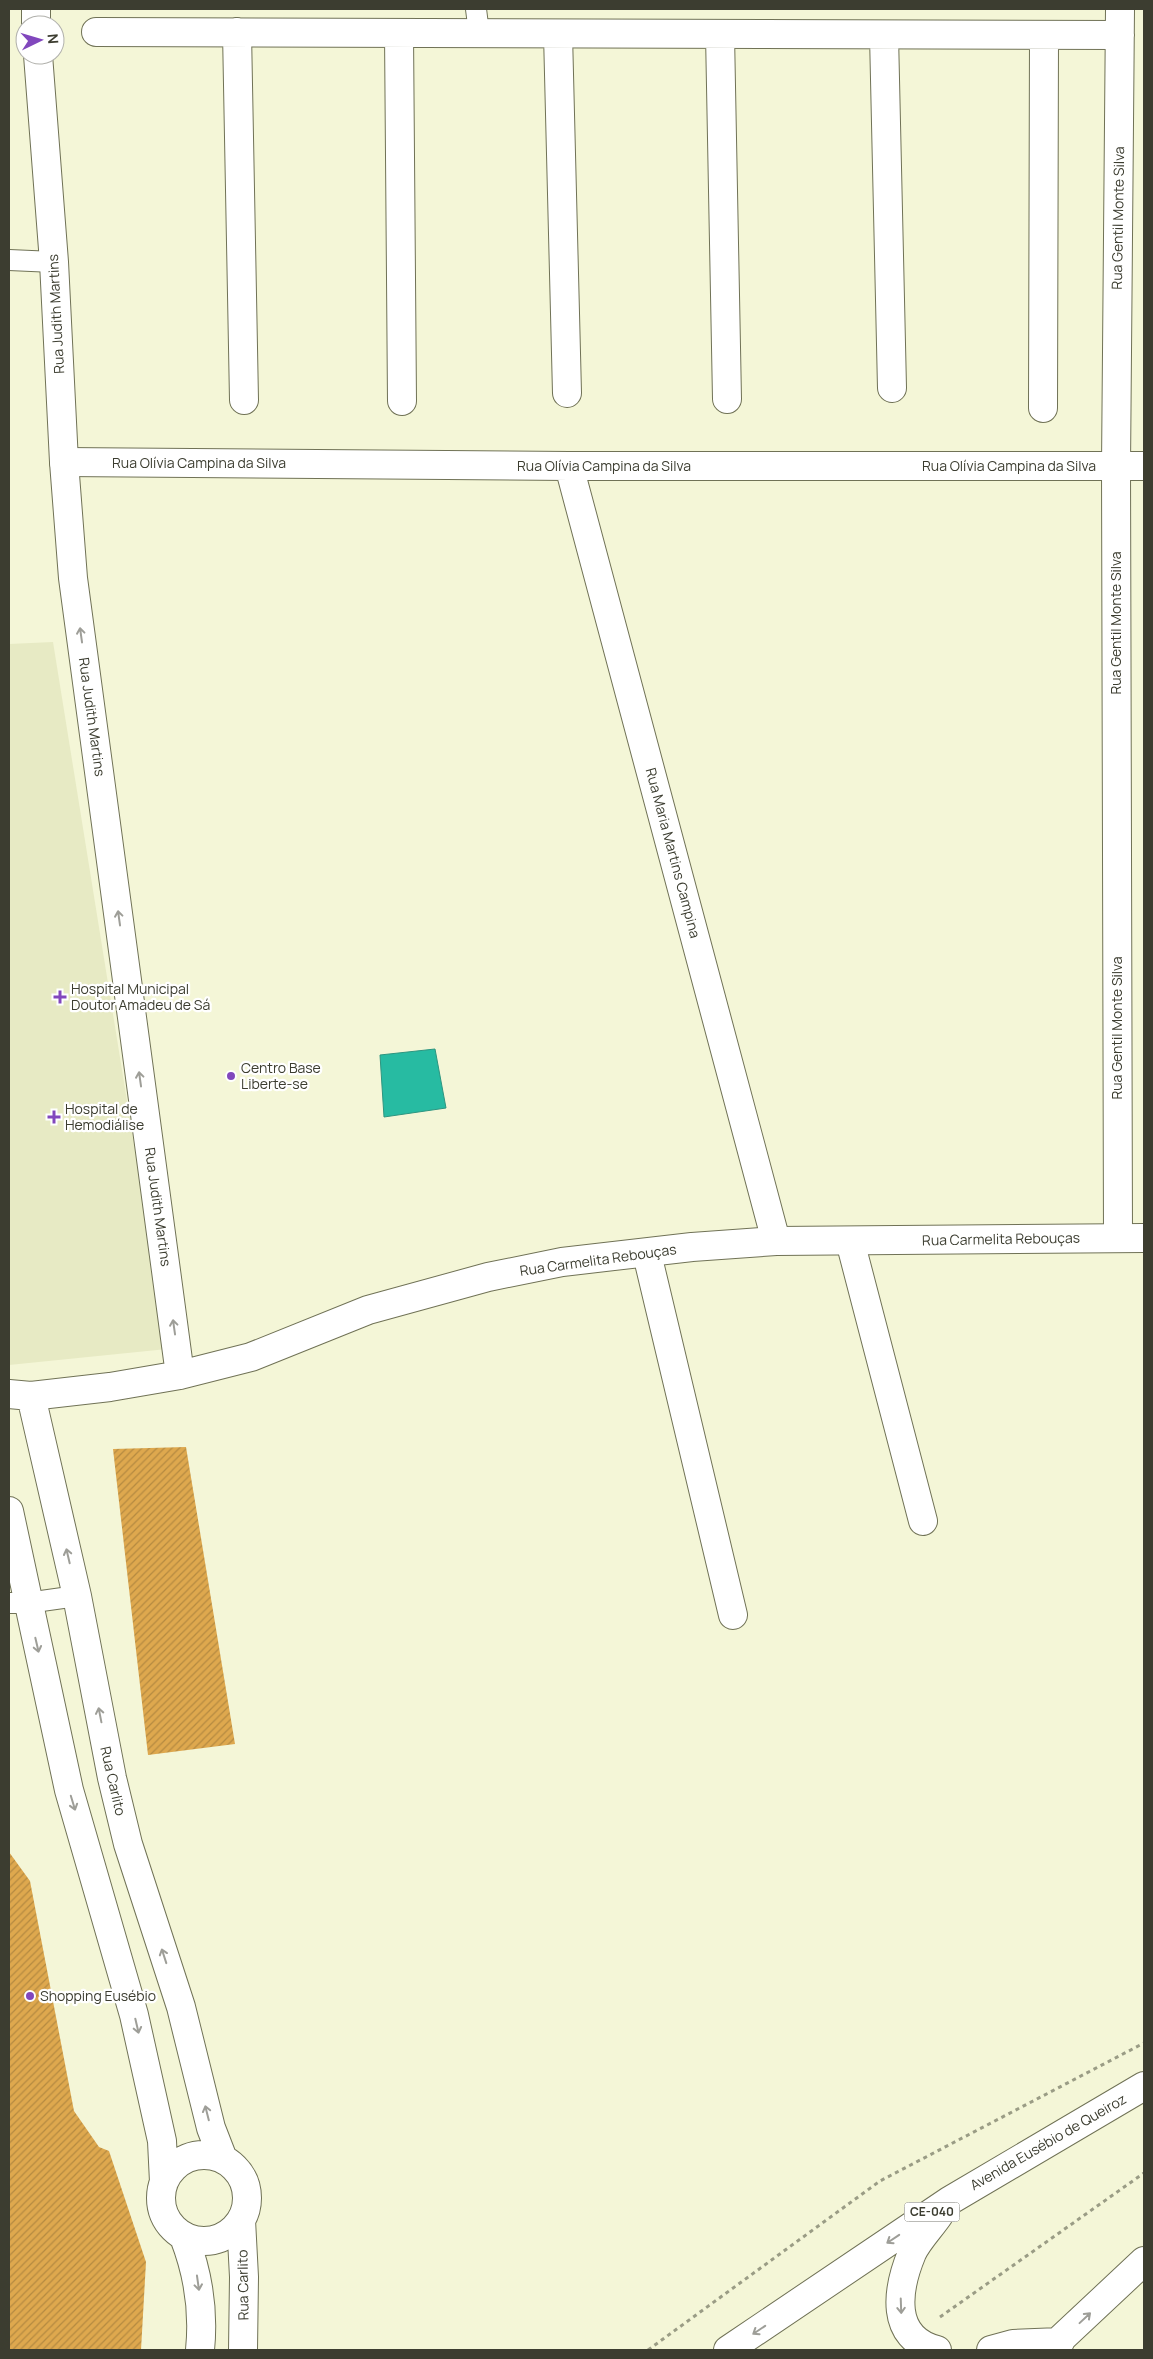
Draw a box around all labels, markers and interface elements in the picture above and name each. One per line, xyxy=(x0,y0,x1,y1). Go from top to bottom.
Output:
north arrow xyxy=(15,15,65,65)
text: N xyxy=(44,33,63,45)
street label: Rua Gentil Monte Silva xyxy=(1107,146,1128,290)
street label: Rua Judith Martins xyxy=(43,254,68,374)
street label: Rua Olívia Campina da Silva xyxy=(112,453,286,472)
street label: Rua Olívia Campina da Silva xyxy=(517,456,691,475)
street label: Rua Olívia Campina da Silva xyxy=(922,456,1096,475)
street label: Rua Gentil Monte Silva xyxy=(1106,551,1125,695)
one-way arrow xyxy=(76,628,86,644)
street label: Rua Judith Martins xyxy=(75,656,110,778)
street label: Rua Maria Martins Campina xyxy=(642,766,705,940)
one-way arrow xyxy=(114,910,124,926)
street label: Rua Gentil Monte Silva xyxy=(1107,956,1126,1100)
place label: Hospital Municipal Doutor Amadeu de Sá xyxy=(71,979,210,1014)
marker: Hospital Municipal Doutor Amadeu de Sá xyxy=(53,990,67,1004)
place label: Centro Base Liberte-se xyxy=(241,1058,321,1093)
marker: Centro Base Liberte-se xyxy=(225,1070,237,1082)
one-way arrow xyxy=(135,1071,145,1087)
place label: Hospital de Hemodiálise xyxy=(65,1099,144,1134)
marker: Hospital de Hemodiálise xyxy=(47,1110,61,1124)
street label: Rua Judith Martins xyxy=(141,1146,176,1268)
street label: Rua Carmelita Rebouças xyxy=(922,1228,1080,1249)
street label: Rua Carmelita Rebouças xyxy=(518,1239,677,1280)
one-way arrow xyxy=(168,1319,178,1335)
one-way arrow xyxy=(62,1548,72,1564)
one-way arrow xyxy=(33,1636,42,1652)
one-way arrow xyxy=(94,1707,104,1723)
street label: Rua Carlito xyxy=(96,1744,131,1817)
one-way arrow xyxy=(69,1795,79,1811)
one-way arrow xyxy=(159,1948,169,1964)
place label: Shopping Eusébio xyxy=(40,1986,156,2005)
marker: Shopping Eusébio xyxy=(24,1990,36,2002)
one-way arrow xyxy=(133,2018,142,2034)
street label: Avenida Eusébio de Queiroz xyxy=(966,2089,1129,2194)
one-way arrow xyxy=(202,2105,211,2121)
road number: CE-040 xyxy=(904,2202,960,2222)
one-way arrow xyxy=(887,2234,901,2244)
street label: Rua Carlito xyxy=(232,2249,253,2321)
one-way arrow xyxy=(193,2275,203,2291)
one-way arrow xyxy=(896,2298,906,2314)
one-way arrow xyxy=(1079,2312,1092,2324)
one-way arrow xyxy=(752,2325,766,2335)

